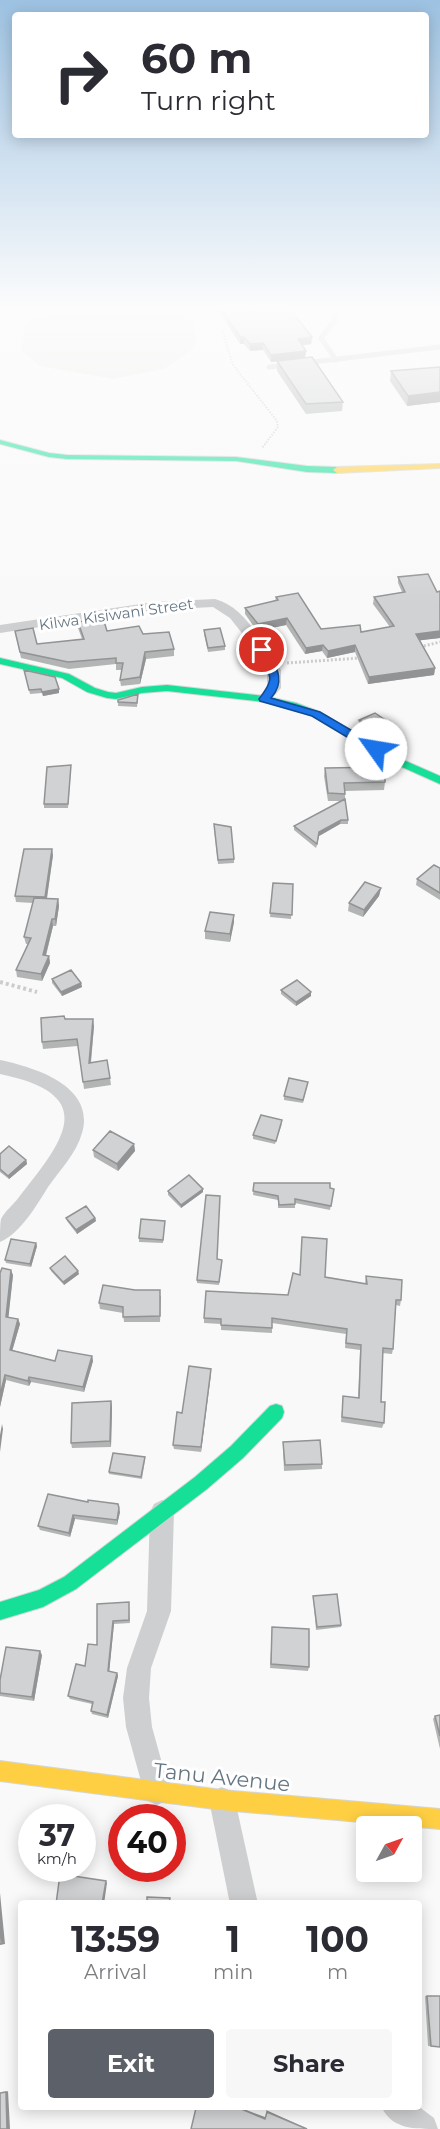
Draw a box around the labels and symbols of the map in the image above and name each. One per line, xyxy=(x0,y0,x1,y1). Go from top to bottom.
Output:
street label: Kilwa Kisiwani Street xyxy=(38,594,194,634)
pin xyxy=(236,624,287,675)
position arrow xyxy=(344,717,408,781)
street label: Tanu Avenue xyxy=(153,1757,291,1797)
speed limit sign: 40 xyxy=(108,1804,186,1882)
north arrow xyxy=(356,1816,422,1882)

